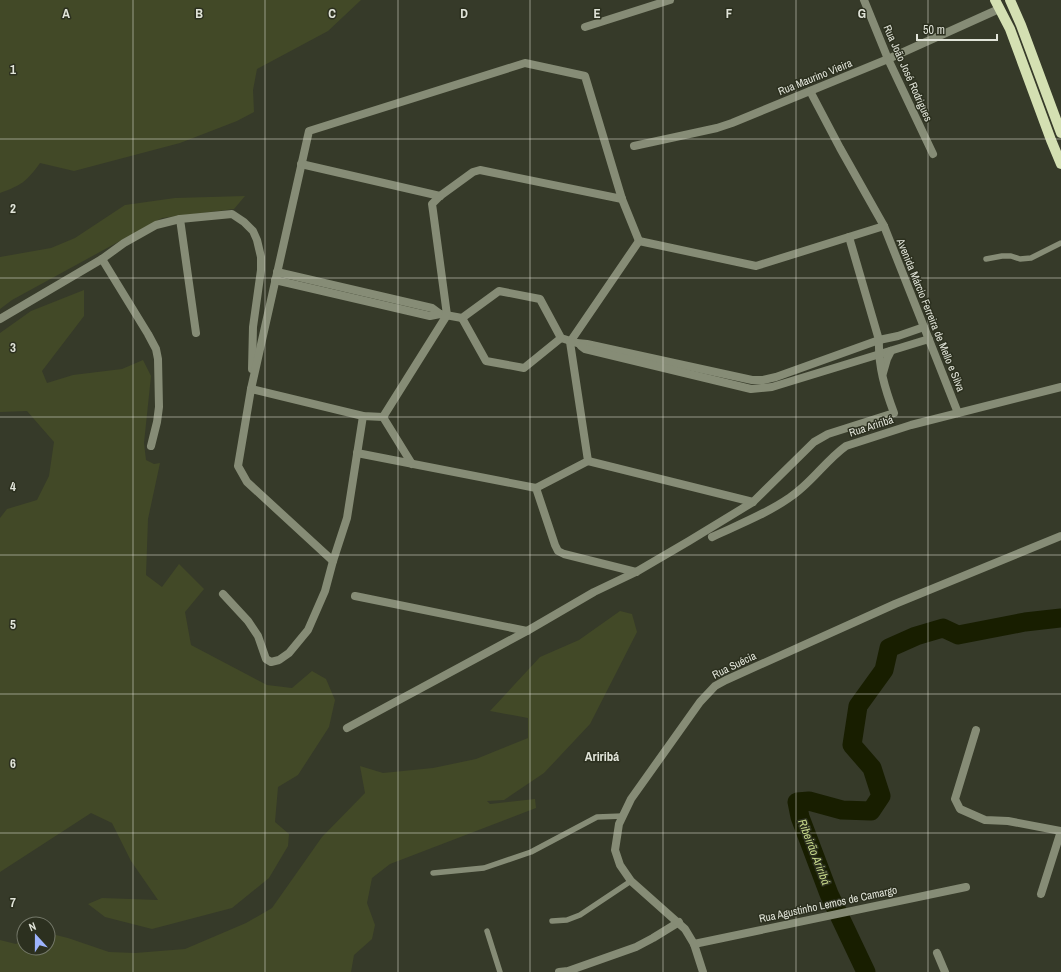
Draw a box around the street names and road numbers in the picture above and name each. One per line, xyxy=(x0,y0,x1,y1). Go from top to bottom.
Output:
street label: Rua João José Rodrigues xyxy=(880,23,936,124)
street label: Rua Maurino Vieira xyxy=(776,56,854,98)
street label: Avenida Márcio Ferreira de Mello e Silva xyxy=(893,235,968,394)
street label: Rua Ariribá xyxy=(847,412,895,440)
street label: Rua Suécia xyxy=(710,648,758,682)
street label: Rua Agustinho Lemos de Camargo xyxy=(758,883,898,925)

